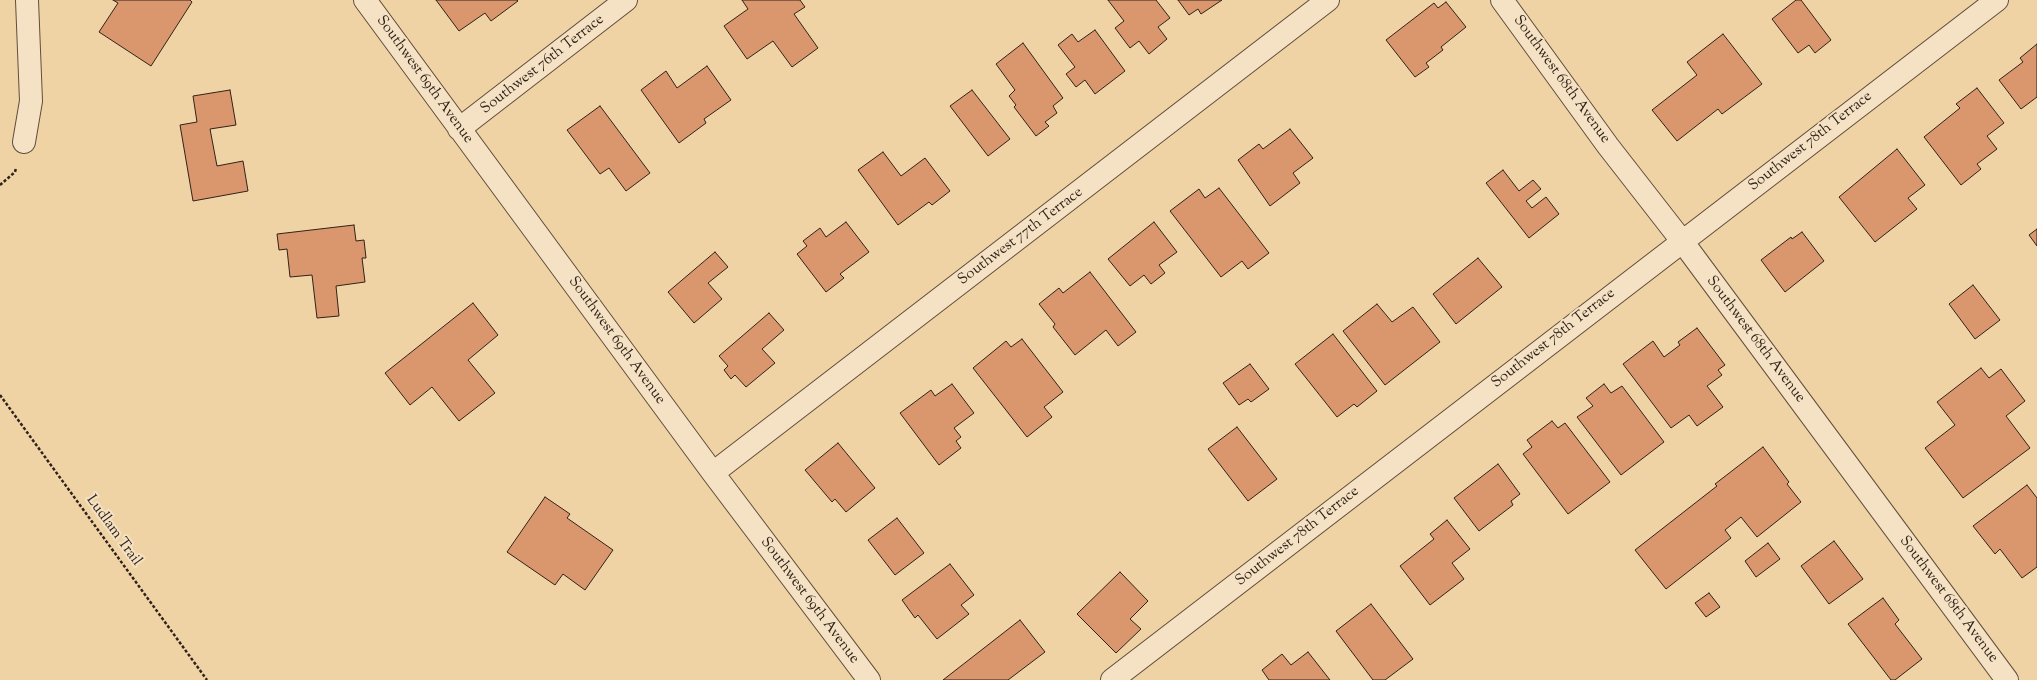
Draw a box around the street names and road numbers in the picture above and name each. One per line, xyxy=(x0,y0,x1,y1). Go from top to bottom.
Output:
street label: Southwest 76th Terrace xyxy=(478,11,608,119)
street label: Southwest 69th Avenue xyxy=(372,13,476,147)
street label: Southwest 68th Avenue xyxy=(1509,13,1613,147)
street label: Southwest 78th Terrace xyxy=(1746,88,1876,196)
street label: Southwest 77th Terrace xyxy=(955,184,1087,290)
street label: Southwest 68th Avenue xyxy=(1702,273,1808,407)
street label: Southwest 69th Avenue xyxy=(564,274,668,408)
street label: Southwest 78th Terrace xyxy=(1489,285,1619,393)
street label: Southwest 78th Terrace xyxy=(1233,483,1363,591)
street label: Ludlam Trail xyxy=(81,492,145,570)
street label: Southwest 68th Avenue xyxy=(1895,533,2001,667)
street label: Southwest 69th Avenue xyxy=(756,534,862,668)

